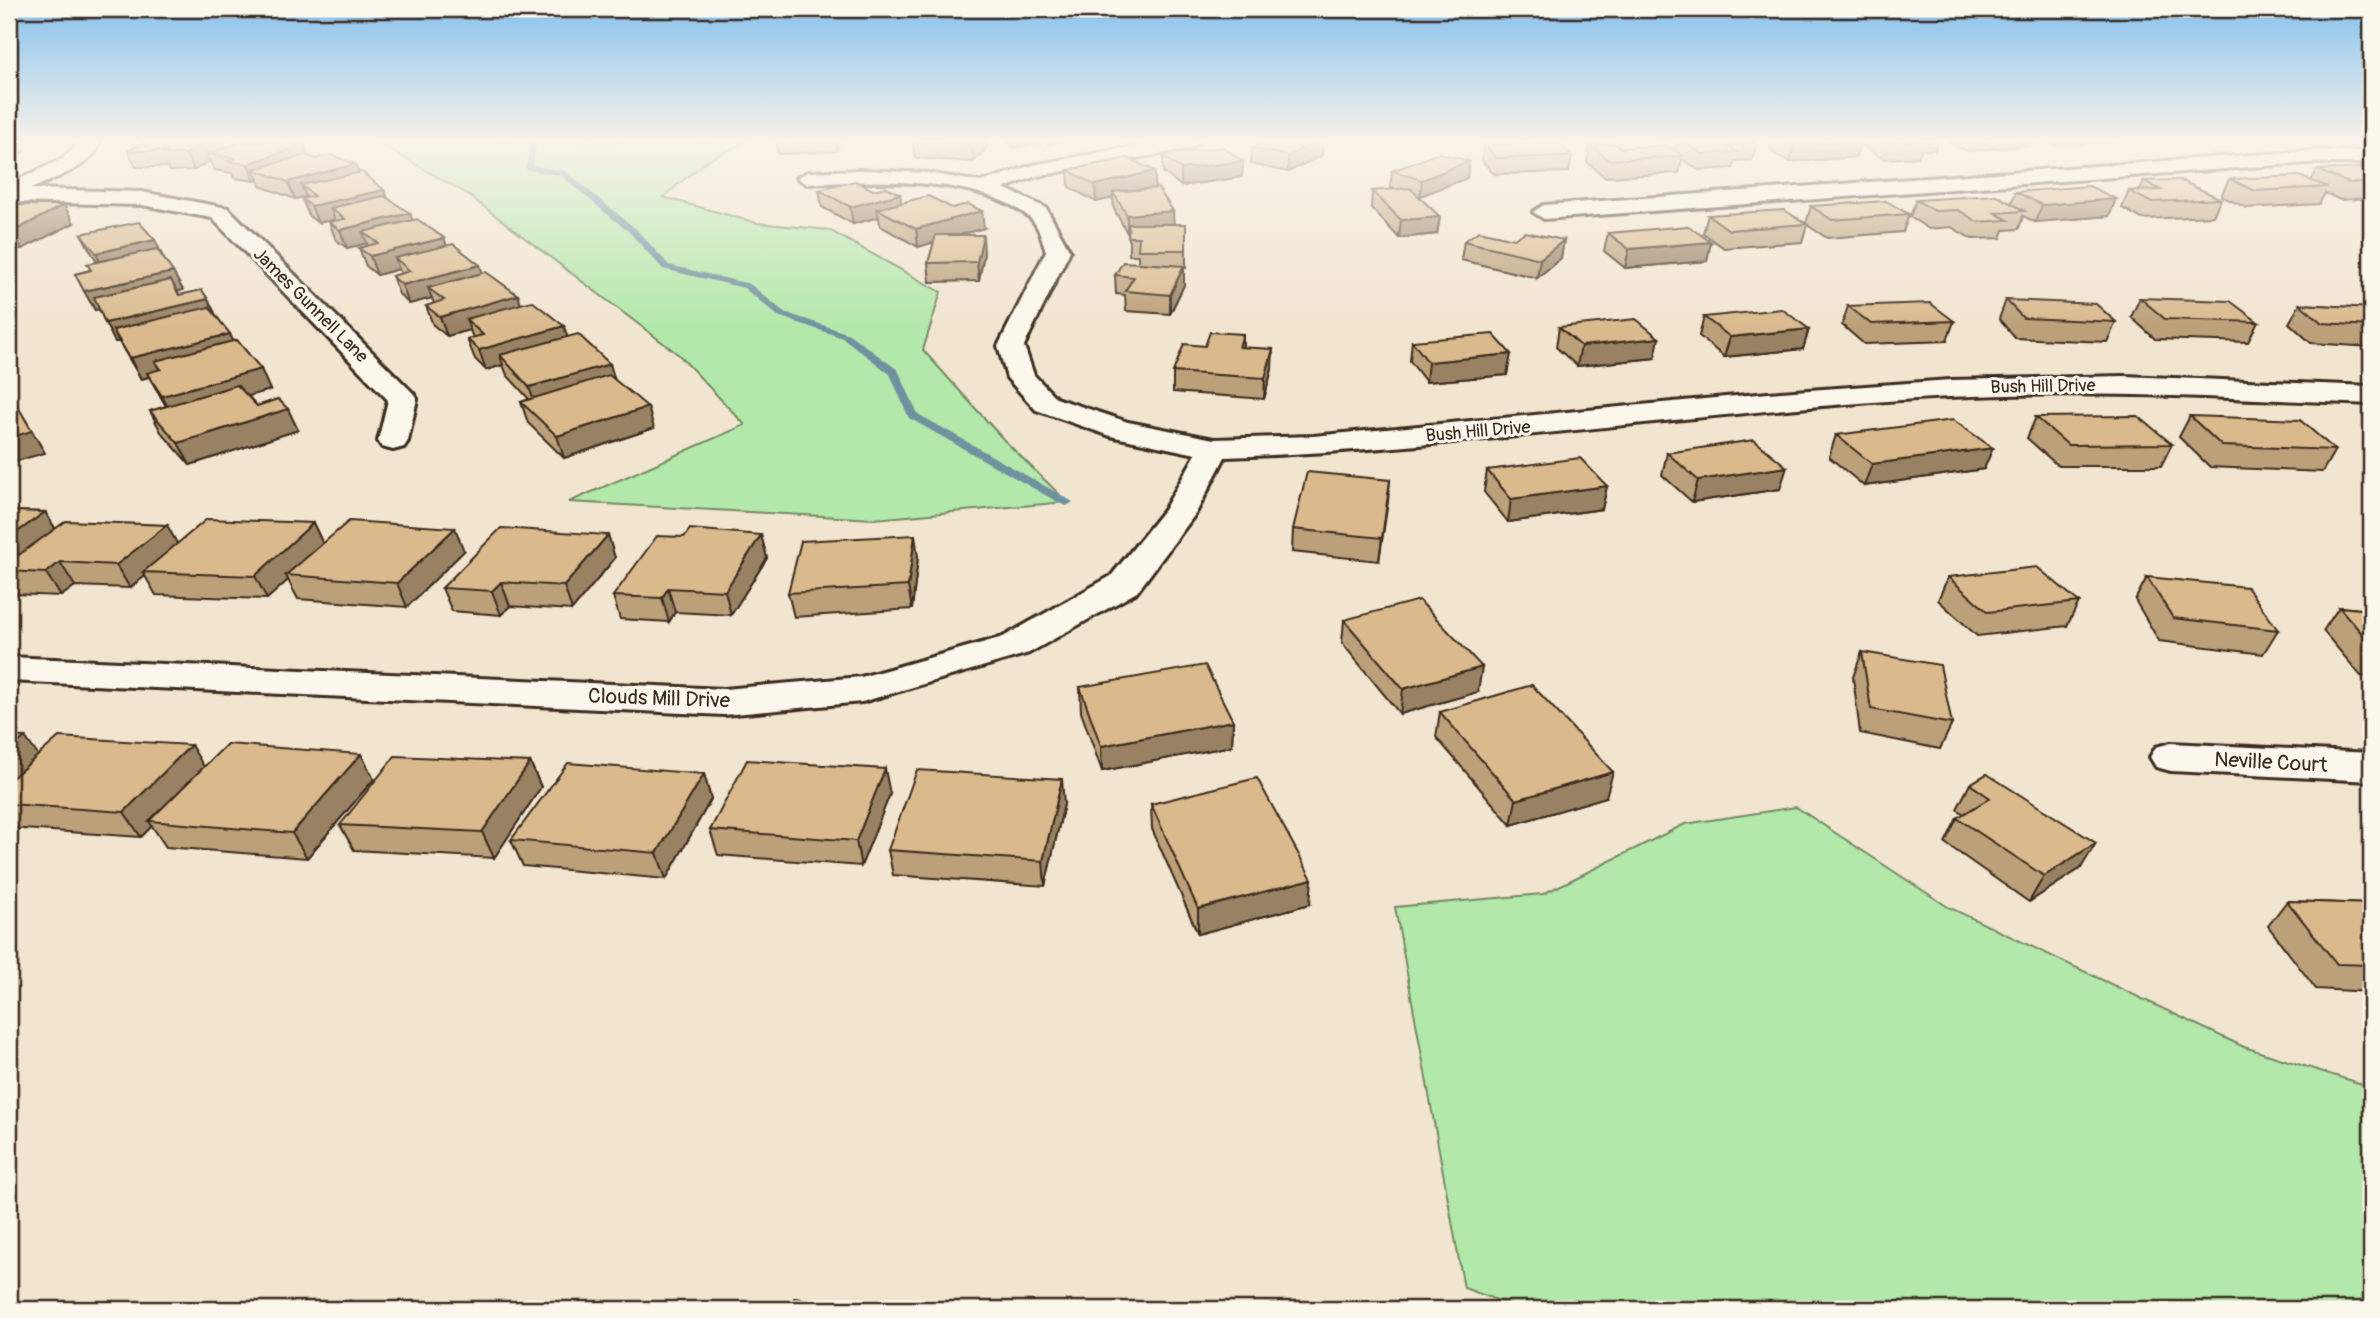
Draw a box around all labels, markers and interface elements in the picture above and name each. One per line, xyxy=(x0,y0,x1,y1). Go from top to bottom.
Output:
street label: James Gunnell Lane xyxy=(248,243,373,368)
street label: Bush Hill Drive xyxy=(1990,374,2096,399)
street label: Bush Hill Drive xyxy=(1425,415,1532,448)
street label: Clouds Mill Drive xyxy=(587,683,731,714)
street label: Neville Court xyxy=(2214,746,2329,779)

